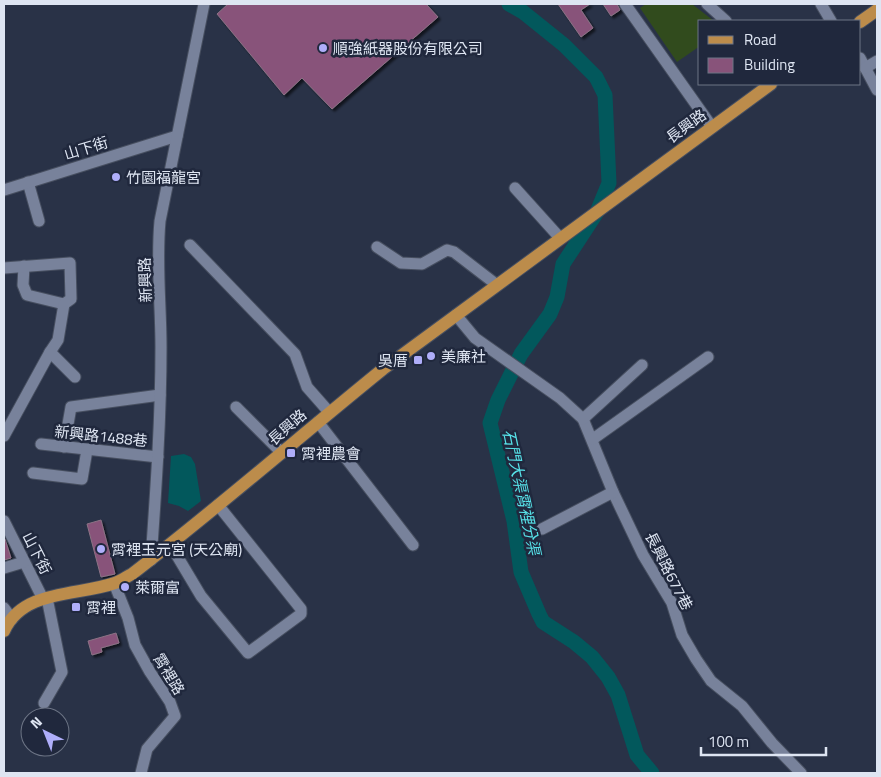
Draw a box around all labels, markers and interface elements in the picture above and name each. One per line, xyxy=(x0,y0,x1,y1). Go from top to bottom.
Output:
legend xyxy=(698,20,861,85)
text: Road xyxy=(744,28,776,51)
place label: 順強紙器股份有限公司 xyxy=(333,37,483,60)
marker: 順強紙器股份有限公司 xyxy=(317,42,329,54)
text: Building xyxy=(744,53,795,76)
street label: 長興路 xyxy=(661,103,711,149)
street label: 山下街 xyxy=(61,130,111,166)
place label: 竹園福龍宮 xyxy=(126,166,201,189)
marker: 竹園福龍宮 xyxy=(110,171,122,183)
street label: 新興路 xyxy=(133,257,157,303)
place label: 美廉社 xyxy=(441,345,486,368)
place label: 吳厝 xyxy=(378,349,408,372)
marker: 美廉社 xyxy=(425,350,437,362)
marker: 吳厝 xyxy=(412,354,424,366)
street label: 長興路 xyxy=(262,404,312,450)
street label: 新興路1488巷 xyxy=(53,420,149,452)
water label: 石門大渠霄裡分渠 xyxy=(497,427,547,559)
place label: 霄裡農會 xyxy=(301,442,361,465)
marker: 霄裡農會 xyxy=(285,447,297,459)
street label: 山下街 xyxy=(17,528,57,578)
street label: 長興路677巷 xyxy=(639,528,699,614)
place label: 霄裡玉元宮 (天公廟) xyxy=(111,538,242,561)
marker: 霄裡玉元宮 (天公廟) xyxy=(95,543,107,555)
place label: 萊爾富 xyxy=(135,576,180,599)
marker: 萊爾富 xyxy=(119,581,131,593)
place label: 霄裡 xyxy=(86,596,116,619)
marker: 霄裡 xyxy=(70,601,82,613)
street label: 霄裡路 xyxy=(148,649,190,699)
north arrow xyxy=(20,707,70,757)
text: N xyxy=(25,711,47,733)
scale bar xyxy=(701,724,826,756)
text: 100 m xyxy=(708,730,749,753)

